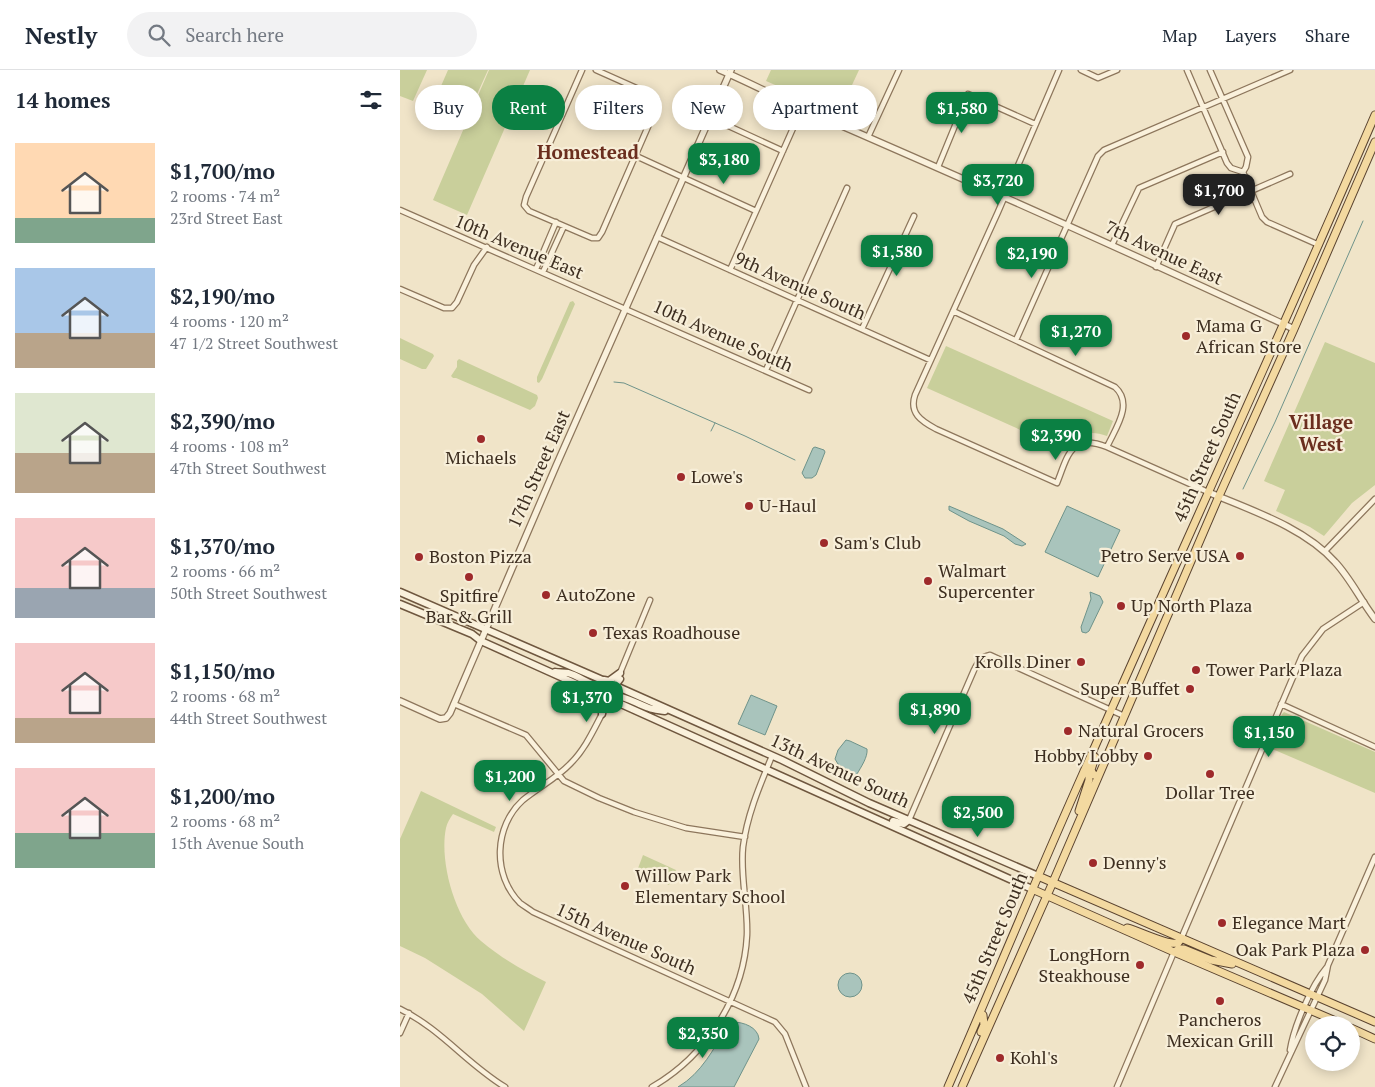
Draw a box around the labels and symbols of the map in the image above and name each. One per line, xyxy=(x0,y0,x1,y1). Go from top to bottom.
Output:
pin: $1,580 xyxy=(921,92,1003,134)
district label: Homestead xyxy=(537,139,640,164)
pin: $3,180 xyxy=(683,142,765,185)
pin: $3,720 xyxy=(957,164,1039,206)
pin: $1,700 xyxy=(1178,174,1260,216)
street label: 10th Avenue East xyxy=(451,208,588,284)
street label: 7th Avenue East xyxy=(1102,214,1228,290)
pin: $1,580 xyxy=(856,234,938,277)
pin: $2,190 xyxy=(991,236,1073,279)
street label: 9th Avenue South xyxy=(731,245,870,325)
street label: 10th Avenue South xyxy=(650,293,798,377)
place label: Mama G African Store xyxy=(1196,313,1302,358)
pin: $1,270 xyxy=(1035,314,1117,357)
marker: Mama G African Store xyxy=(1180,330,1192,342)
street label: 45th Street South xyxy=(1167,387,1246,526)
street label: 17th Street East xyxy=(501,406,575,531)
district label: Village West xyxy=(1289,409,1353,456)
pin: $2,390 xyxy=(1015,418,1097,461)
marker: Michaels xyxy=(475,433,487,445)
place label: Michaels xyxy=(445,445,517,469)
place label: Lowe's xyxy=(691,464,743,488)
marker: Lowe's xyxy=(675,471,687,483)
place label: U-Haul xyxy=(759,493,817,517)
marker: U-Haul xyxy=(743,500,755,512)
place label: Sam's Club xyxy=(834,530,921,554)
marker: Sam's Club xyxy=(818,537,830,549)
place label: Petro Serve USA xyxy=(1101,543,1231,567)
place label: Boston Pizza xyxy=(429,544,532,568)
marker: Petro Serve USA xyxy=(1234,550,1246,562)
marker: Boston Pizza xyxy=(413,551,425,563)
place label: Walmart Supercenter xyxy=(938,558,1035,603)
marker: Spitfire Bar & Grill xyxy=(463,571,475,583)
marker: Walmart Supercenter xyxy=(922,575,934,587)
place label: AutoZone xyxy=(556,582,636,606)
place label: Spitfire Bar & Grill xyxy=(425,583,513,628)
marker: AutoZone xyxy=(540,589,552,601)
place label: Up North Plaza xyxy=(1131,593,1252,617)
marker: Up North Plaza xyxy=(1115,600,1127,612)
place label: Texas Roadhouse xyxy=(603,620,740,644)
marker: Texas Roadhouse xyxy=(587,627,599,639)
place label: Krolls Diner xyxy=(975,649,1071,673)
marker: Krolls Diner xyxy=(1075,656,1087,668)
place label: Tower Park Plaza xyxy=(1206,657,1342,681)
marker: Tower Park Plaza xyxy=(1190,664,1202,676)
place label: Super Buffet xyxy=(1080,676,1180,700)
pin: $1,370 xyxy=(546,680,628,723)
marker: Super Buffet xyxy=(1184,683,1196,695)
pin: $1,890 xyxy=(894,692,976,735)
pin: $1,150 xyxy=(1228,716,1310,758)
place label: Natural Grocers xyxy=(1078,718,1204,742)
marker: Natural Grocers xyxy=(1062,725,1074,737)
street label: 13th Avenue South xyxy=(767,727,914,813)
place label: Hobby Lobby xyxy=(1034,743,1139,767)
marker: Hobby Lobby xyxy=(1142,750,1154,762)
pin: $1,200 xyxy=(469,760,551,802)
marker: Dollar Tree xyxy=(1204,768,1216,780)
place label: Dollar Tree xyxy=(1165,780,1255,804)
pin: $2,500 xyxy=(937,796,1019,838)
place label: Denny's xyxy=(1103,850,1167,874)
marker: Denny's xyxy=(1087,857,1099,869)
place label: Willow Park Elementary School xyxy=(635,863,786,908)
street label: 45th Street South xyxy=(956,868,1033,1007)
marker: Willow Park Elementary School xyxy=(619,880,631,892)
street label: 15th Avenue South xyxy=(553,896,701,980)
place label: Elegance Mart xyxy=(1232,910,1346,934)
marker: Elegance Mart xyxy=(1216,917,1228,929)
place label: Oak Park Plaza xyxy=(1235,937,1355,961)
place label: LongHorn Steakhouse xyxy=(1039,942,1130,987)
marker: Oak Park Plaza xyxy=(1359,944,1371,956)
marker: LongHorn Steakhouse xyxy=(1134,959,1146,971)
marker: Pancheros Mexican Grill xyxy=(1214,995,1226,1007)
place label: Pancheros Mexican Grill xyxy=(1166,1007,1274,1052)
pin: $2,350 xyxy=(662,1016,744,1059)
place label: Kohl's xyxy=(1010,1045,1058,1069)
marker: Kohl's xyxy=(994,1052,1006,1064)

